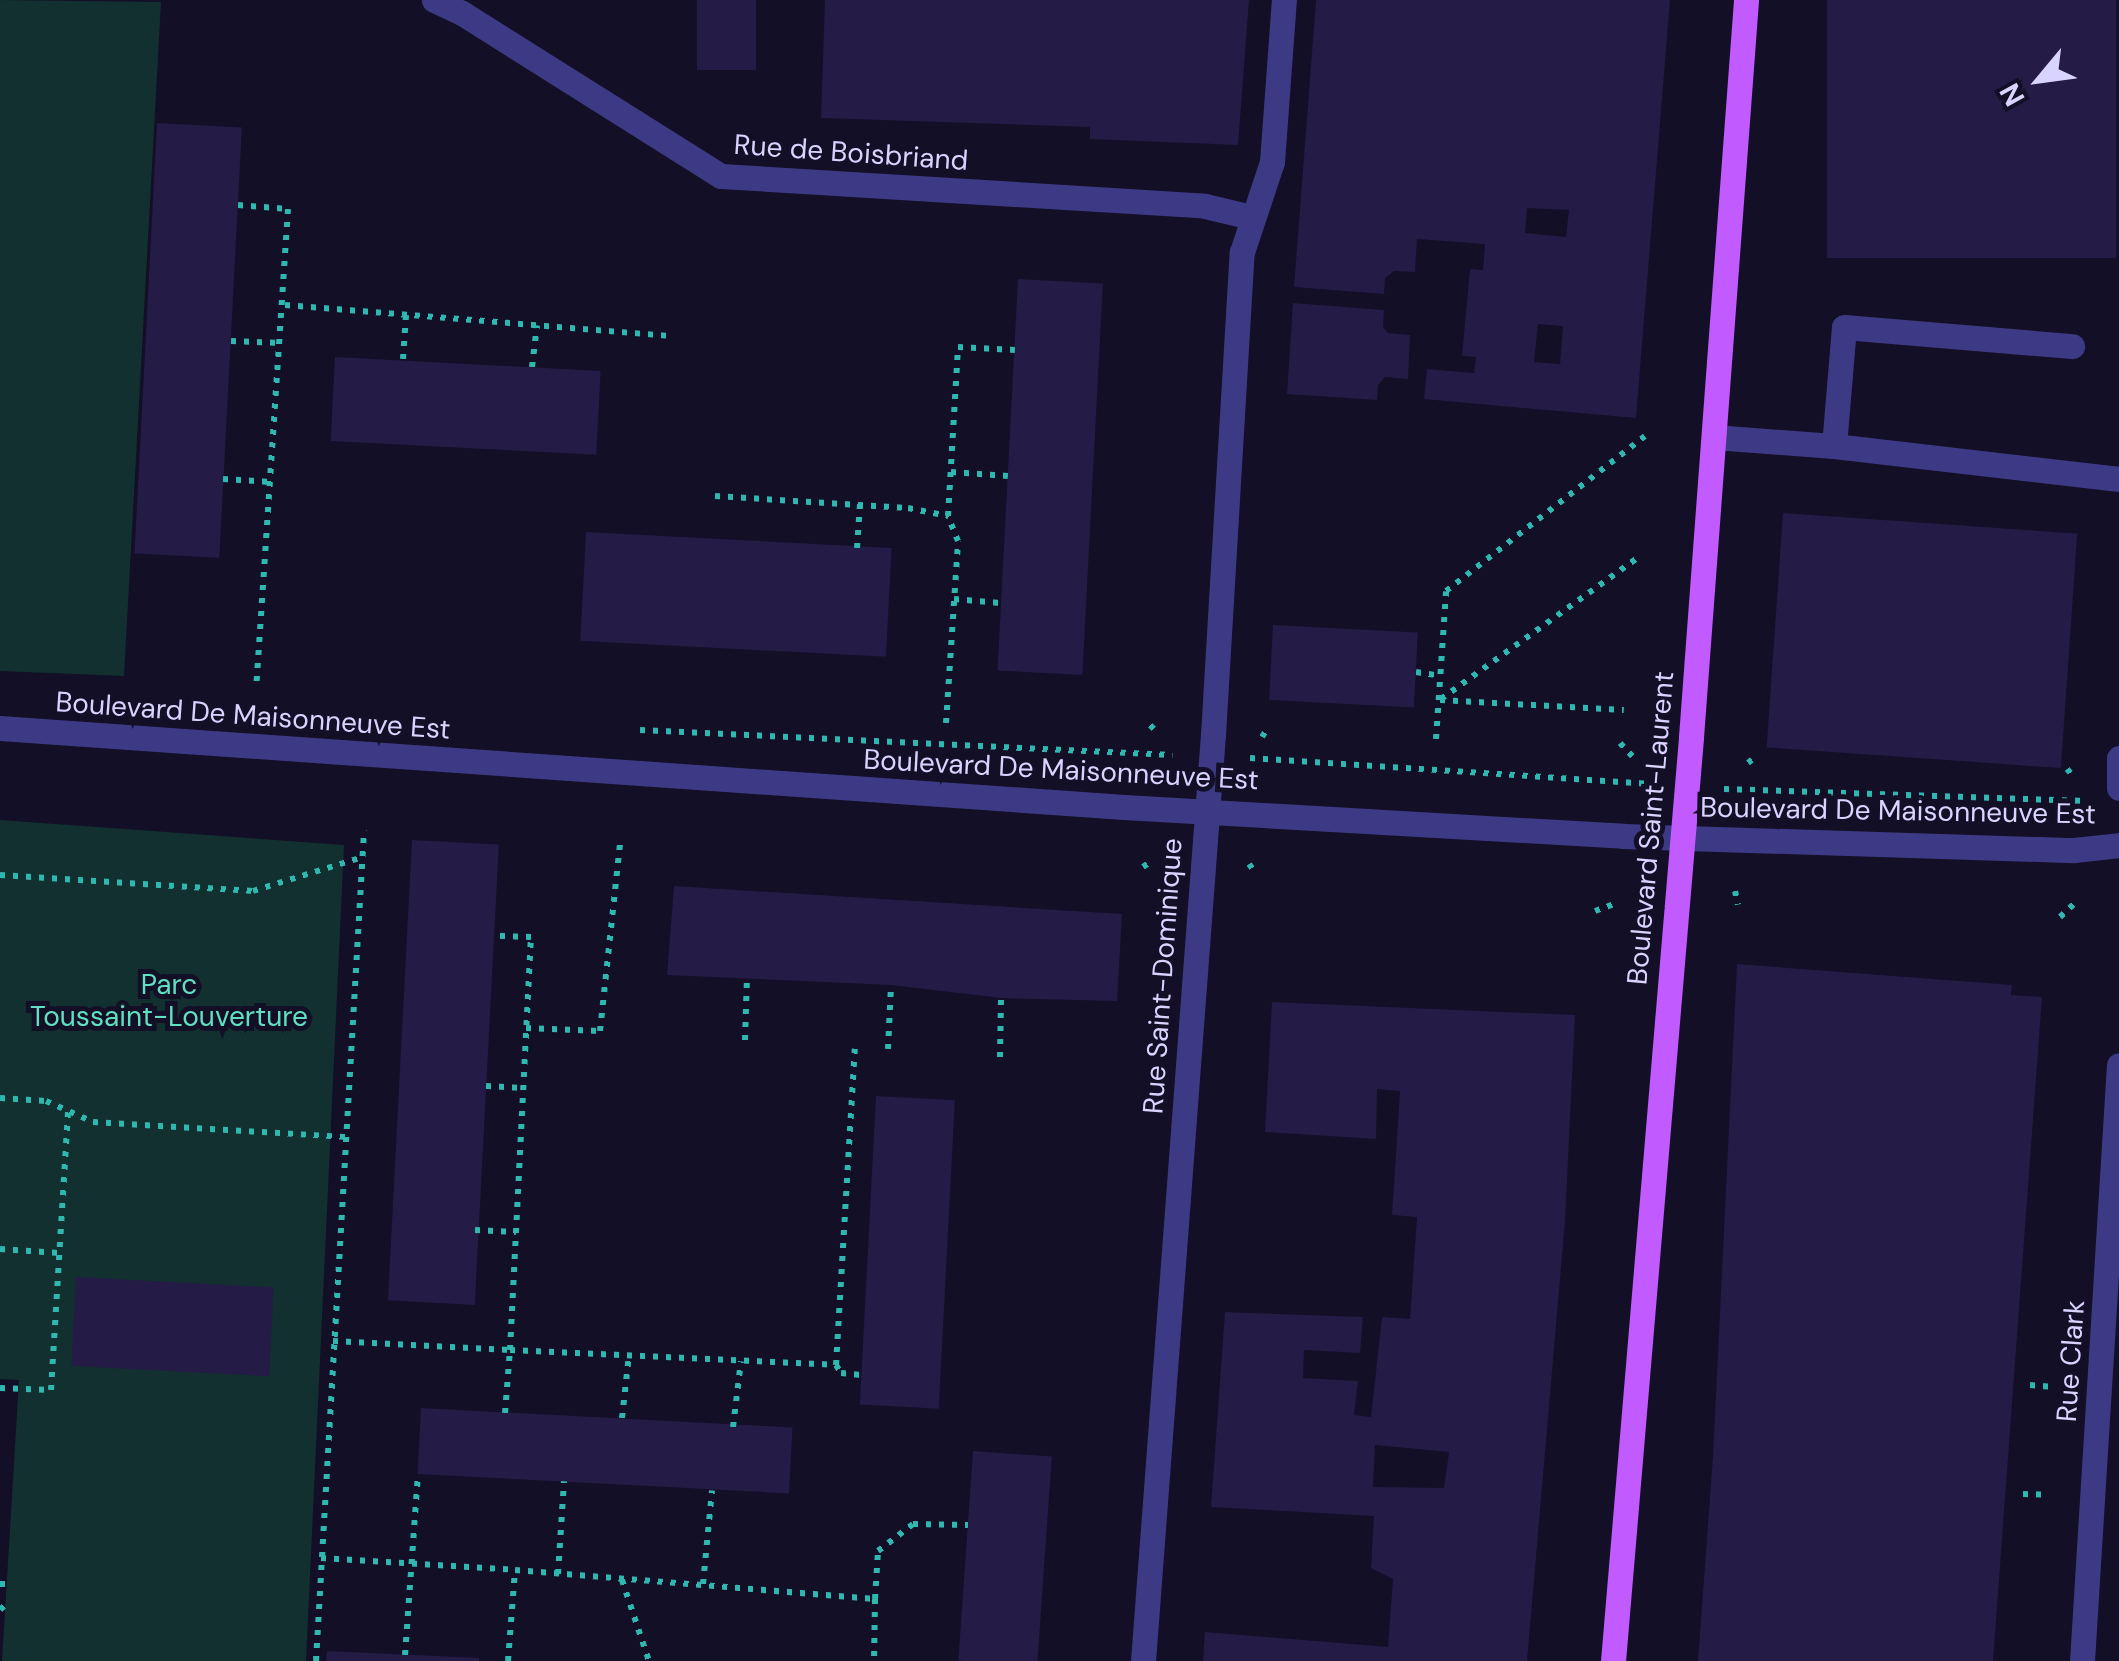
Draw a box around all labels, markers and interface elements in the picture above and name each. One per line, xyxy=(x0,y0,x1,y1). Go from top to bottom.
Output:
north arrow xyxy=(1989,30,2089,130)
text: N xyxy=(1991,77,2033,113)
street label: Rue de Boisbriand xyxy=(733,128,969,178)
street label: Boulevard Saint-Laurent xyxy=(1621,670,1681,986)
street label: Boulevard De Maisonneuve Est xyxy=(54,685,452,747)
street label: Boulevard De Maisonneuve Est xyxy=(863,743,1259,797)
street label: Boulevard De Maisonneuve Est xyxy=(1700,791,2096,831)
street label: Rue Saint-Dominique xyxy=(1137,837,1189,1115)
park label: Parc Toussaint-Louverture xyxy=(30,968,308,1034)
street label: Rue Clark xyxy=(2050,1299,2092,1423)

